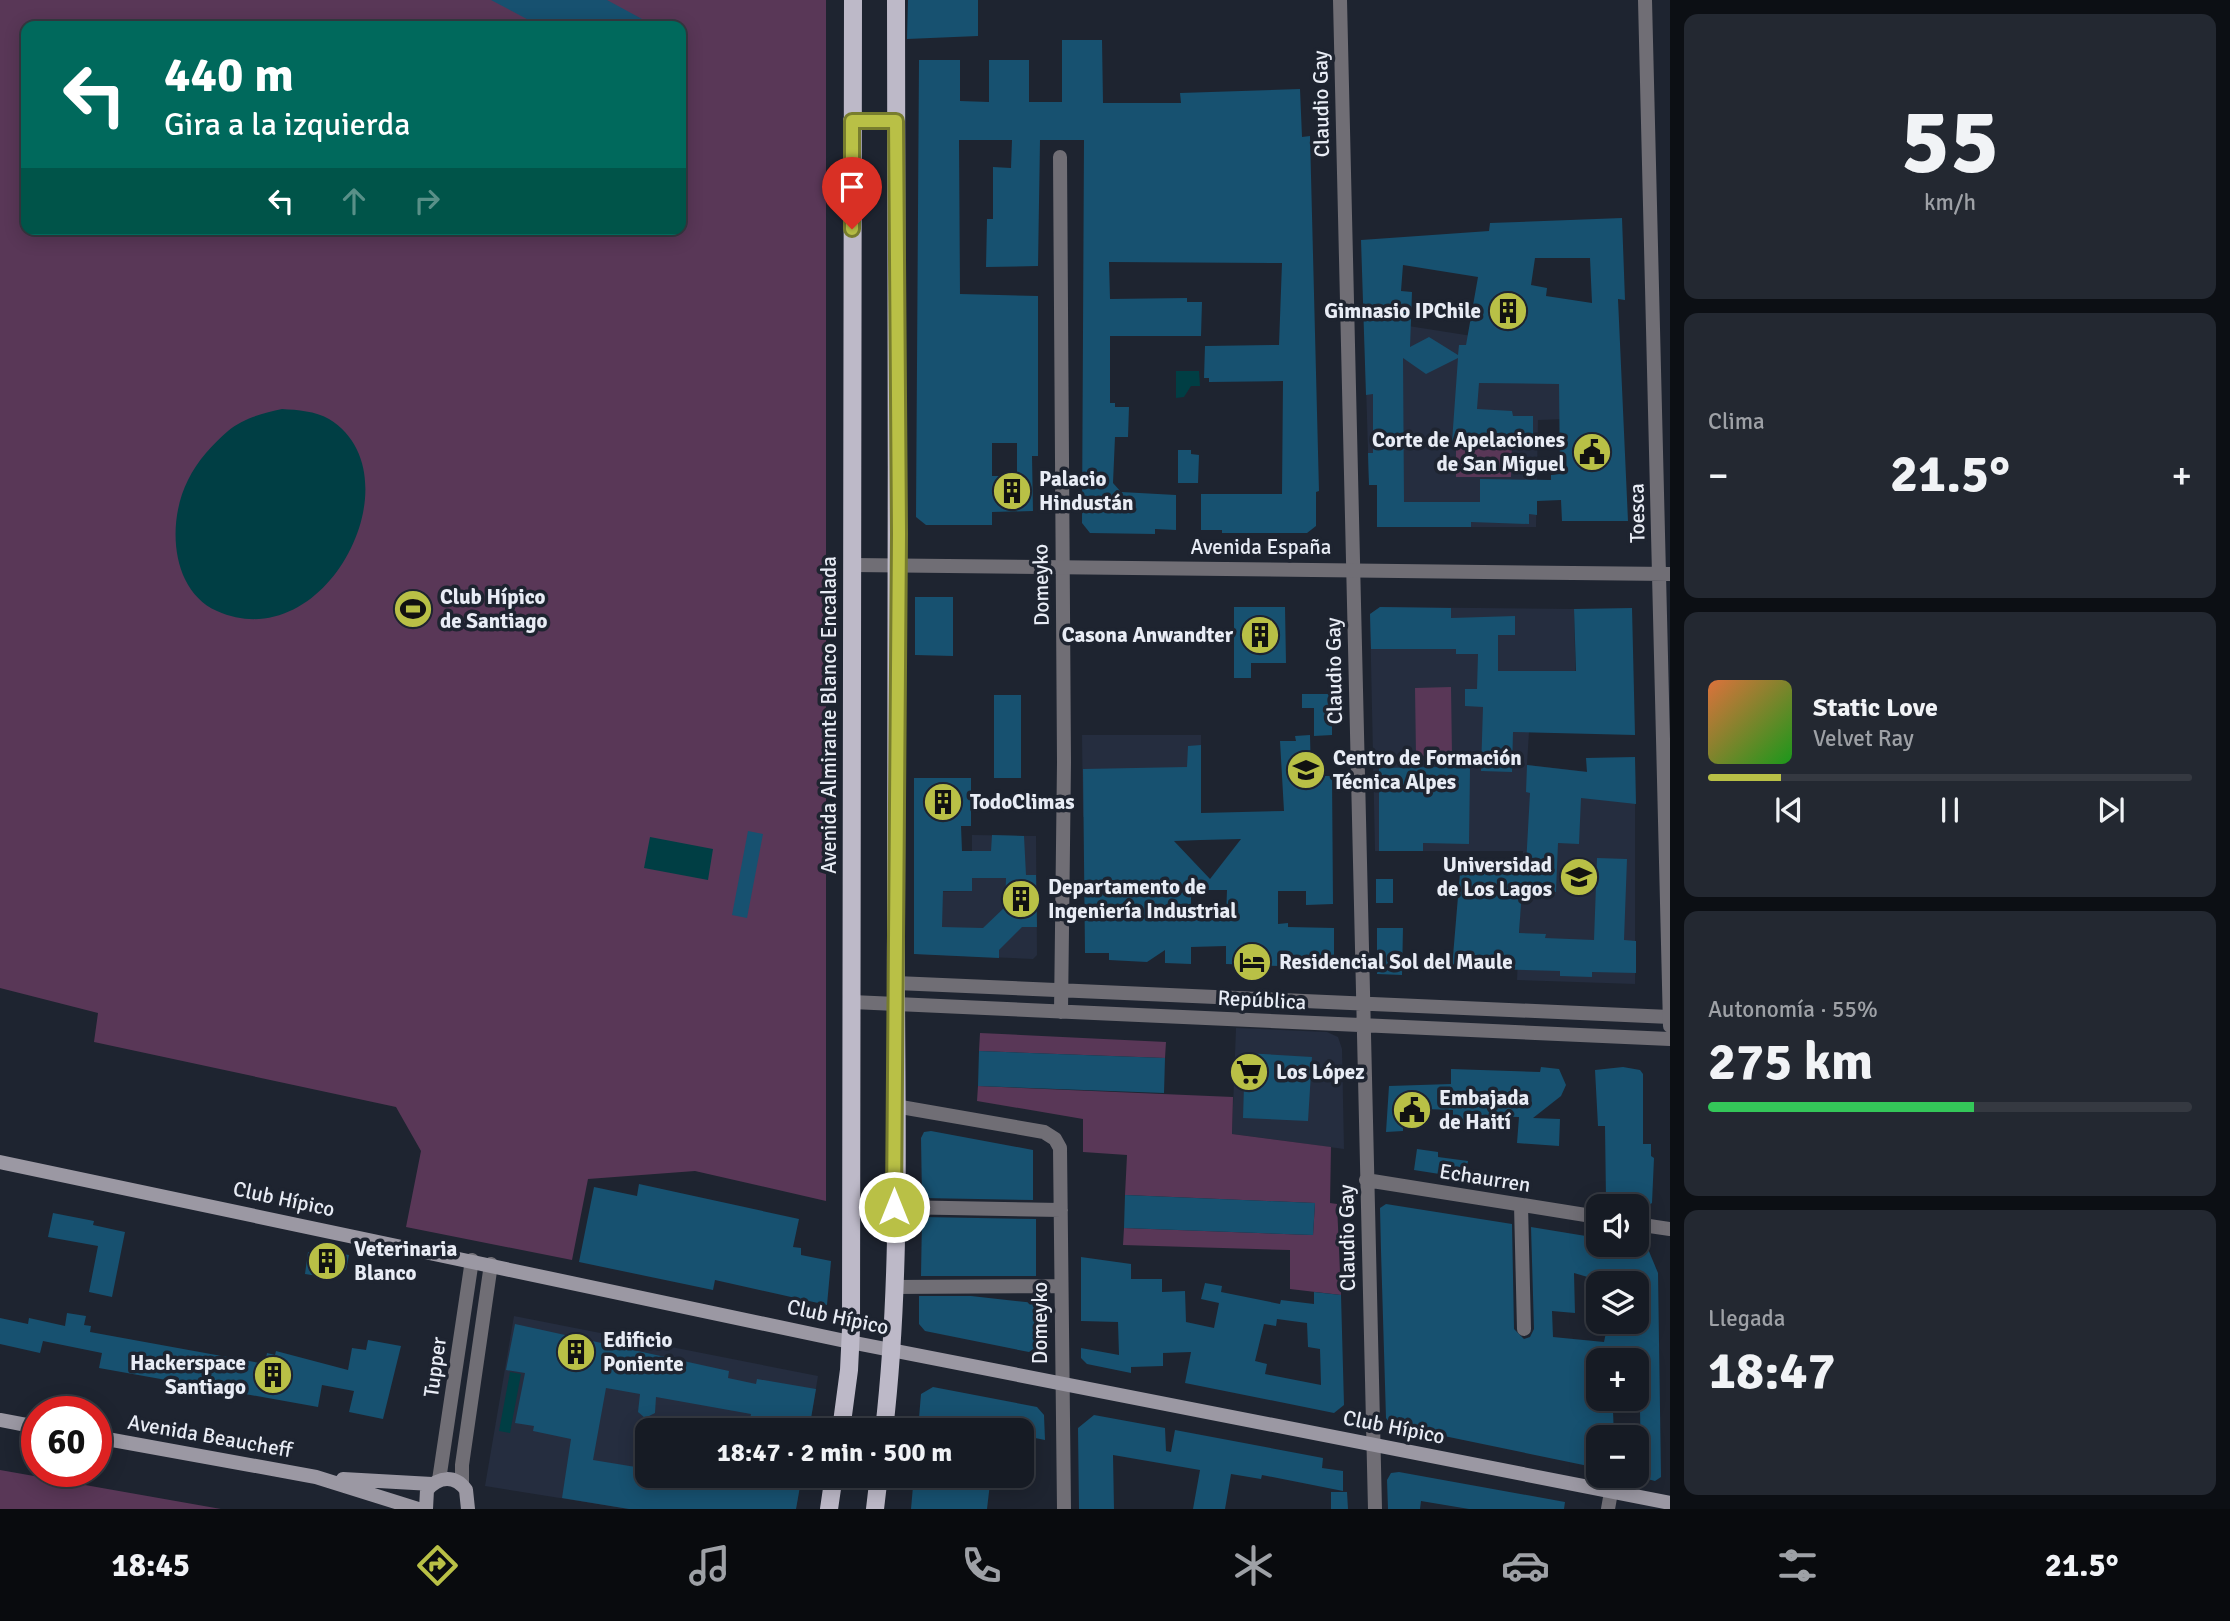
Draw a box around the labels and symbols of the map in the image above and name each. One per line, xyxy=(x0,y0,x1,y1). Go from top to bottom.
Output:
street label: Claudio Gay xyxy=(1307,50,1335,158)
pin xyxy=(822,157,882,229)
building icon: Gimnasio IPChile xyxy=(1487,290,1529,332)
place label: Gimnasio IPChile xyxy=(1324,298,1481,324)
place label: Corte de Apelaciones de San Miguel xyxy=(1372,427,1565,477)
public building icon: Corte de Apelaciones de San Miguel xyxy=(1571,431,1613,473)
place label: Palacio Hindustán xyxy=(1039,466,1133,516)
building icon: Palacio Hindustán xyxy=(991,470,1033,512)
street label: Toesca xyxy=(1623,483,1651,543)
street label: Avenida España xyxy=(1191,534,1331,560)
street label: Domeyko xyxy=(1027,544,1055,626)
street label: Avenida Almirante Blanco Encalada xyxy=(816,556,842,874)
place label: Club Hípico de Santiago xyxy=(440,584,547,634)
sports icon: Club Hípico de Santiago xyxy=(392,588,434,630)
building icon: Casona Anwandter xyxy=(1239,614,1281,656)
street label: Claudio Gay xyxy=(1320,617,1348,725)
place label: Casona Anwandter xyxy=(1062,622,1234,648)
place label: Centro de Formación Técnica Alpes xyxy=(1333,745,1522,795)
school or university icon: Centro de Formación Técnica Alpes xyxy=(1285,749,1327,791)
building icon: TodoClimas xyxy=(922,781,964,823)
place label: TodoClimas xyxy=(970,789,1075,815)
place label: Universidad de Los Lagos xyxy=(1437,852,1552,902)
school or university icon: Universidad de Los Lagos xyxy=(1558,856,1600,898)
place label: Departamento de Ingeniería Industrial xyxy=(1048,874,1237,924)
building icon: Departamento de Ingeniería Industrial xyxy=(1000,878,1042,920)
hotel icon: Residencial Sol del Maule xyxy=(1231,941,1273,983)
place label: Residencial Sol del Maule xyxy=(1279,949,1513,975)
street label: República xyxy=(1217,985,1307,1015)
supermarket icon: Los López xyxy=(1228,1051,1270,1093)
place label: Los López xyxy=(1276,1059,1365,1085)
place label: Embajada de Haití xyxy=(1439,1085,1529,1135)
public building icon: Embajada de Haití xyxy=(1391,1089,1433,1131)
street label: Echaurren xyxy=(1437,1158,1533,1198)
position arrow xyxy=(857,1170,931,1244)
street label: Club Hípico xyxy=(231,1176,337,1222)
street label: Claudio Gay xyxy=(1333,1184,1361,1292)
place label: Veterinaria Blanco xyxy=(354,1236,458,1286)
building icon: Veterinaria Blanco xyxy=(306,1240,348,1282)
street label: Domeyko xyxy=(1027,1282,1053,1364)
street label: Club Hípico xyxy=(785,1294,891,1340)
place label: Edificio Poniente xyxy=(603,1327,684,1377)
building icon: Edificio Poniente xyxy=(555,1331,597,1373)
street label: Tupper xyxy=(418,1335,452,1399)
place label: Hackerspace Santiago xyxy=(130,1350,246,1400)
building icon: Hackerspace Santiago xyxy=(252,1354,294,1396)
speed limit sign: 60 xyxy=(21,1396,112,1487)
street label: Club Hípico xyxy=(1341,1404,1447,1450)
street label: Avenida Beaucheff xyxy=(126,1409,296,1464)

